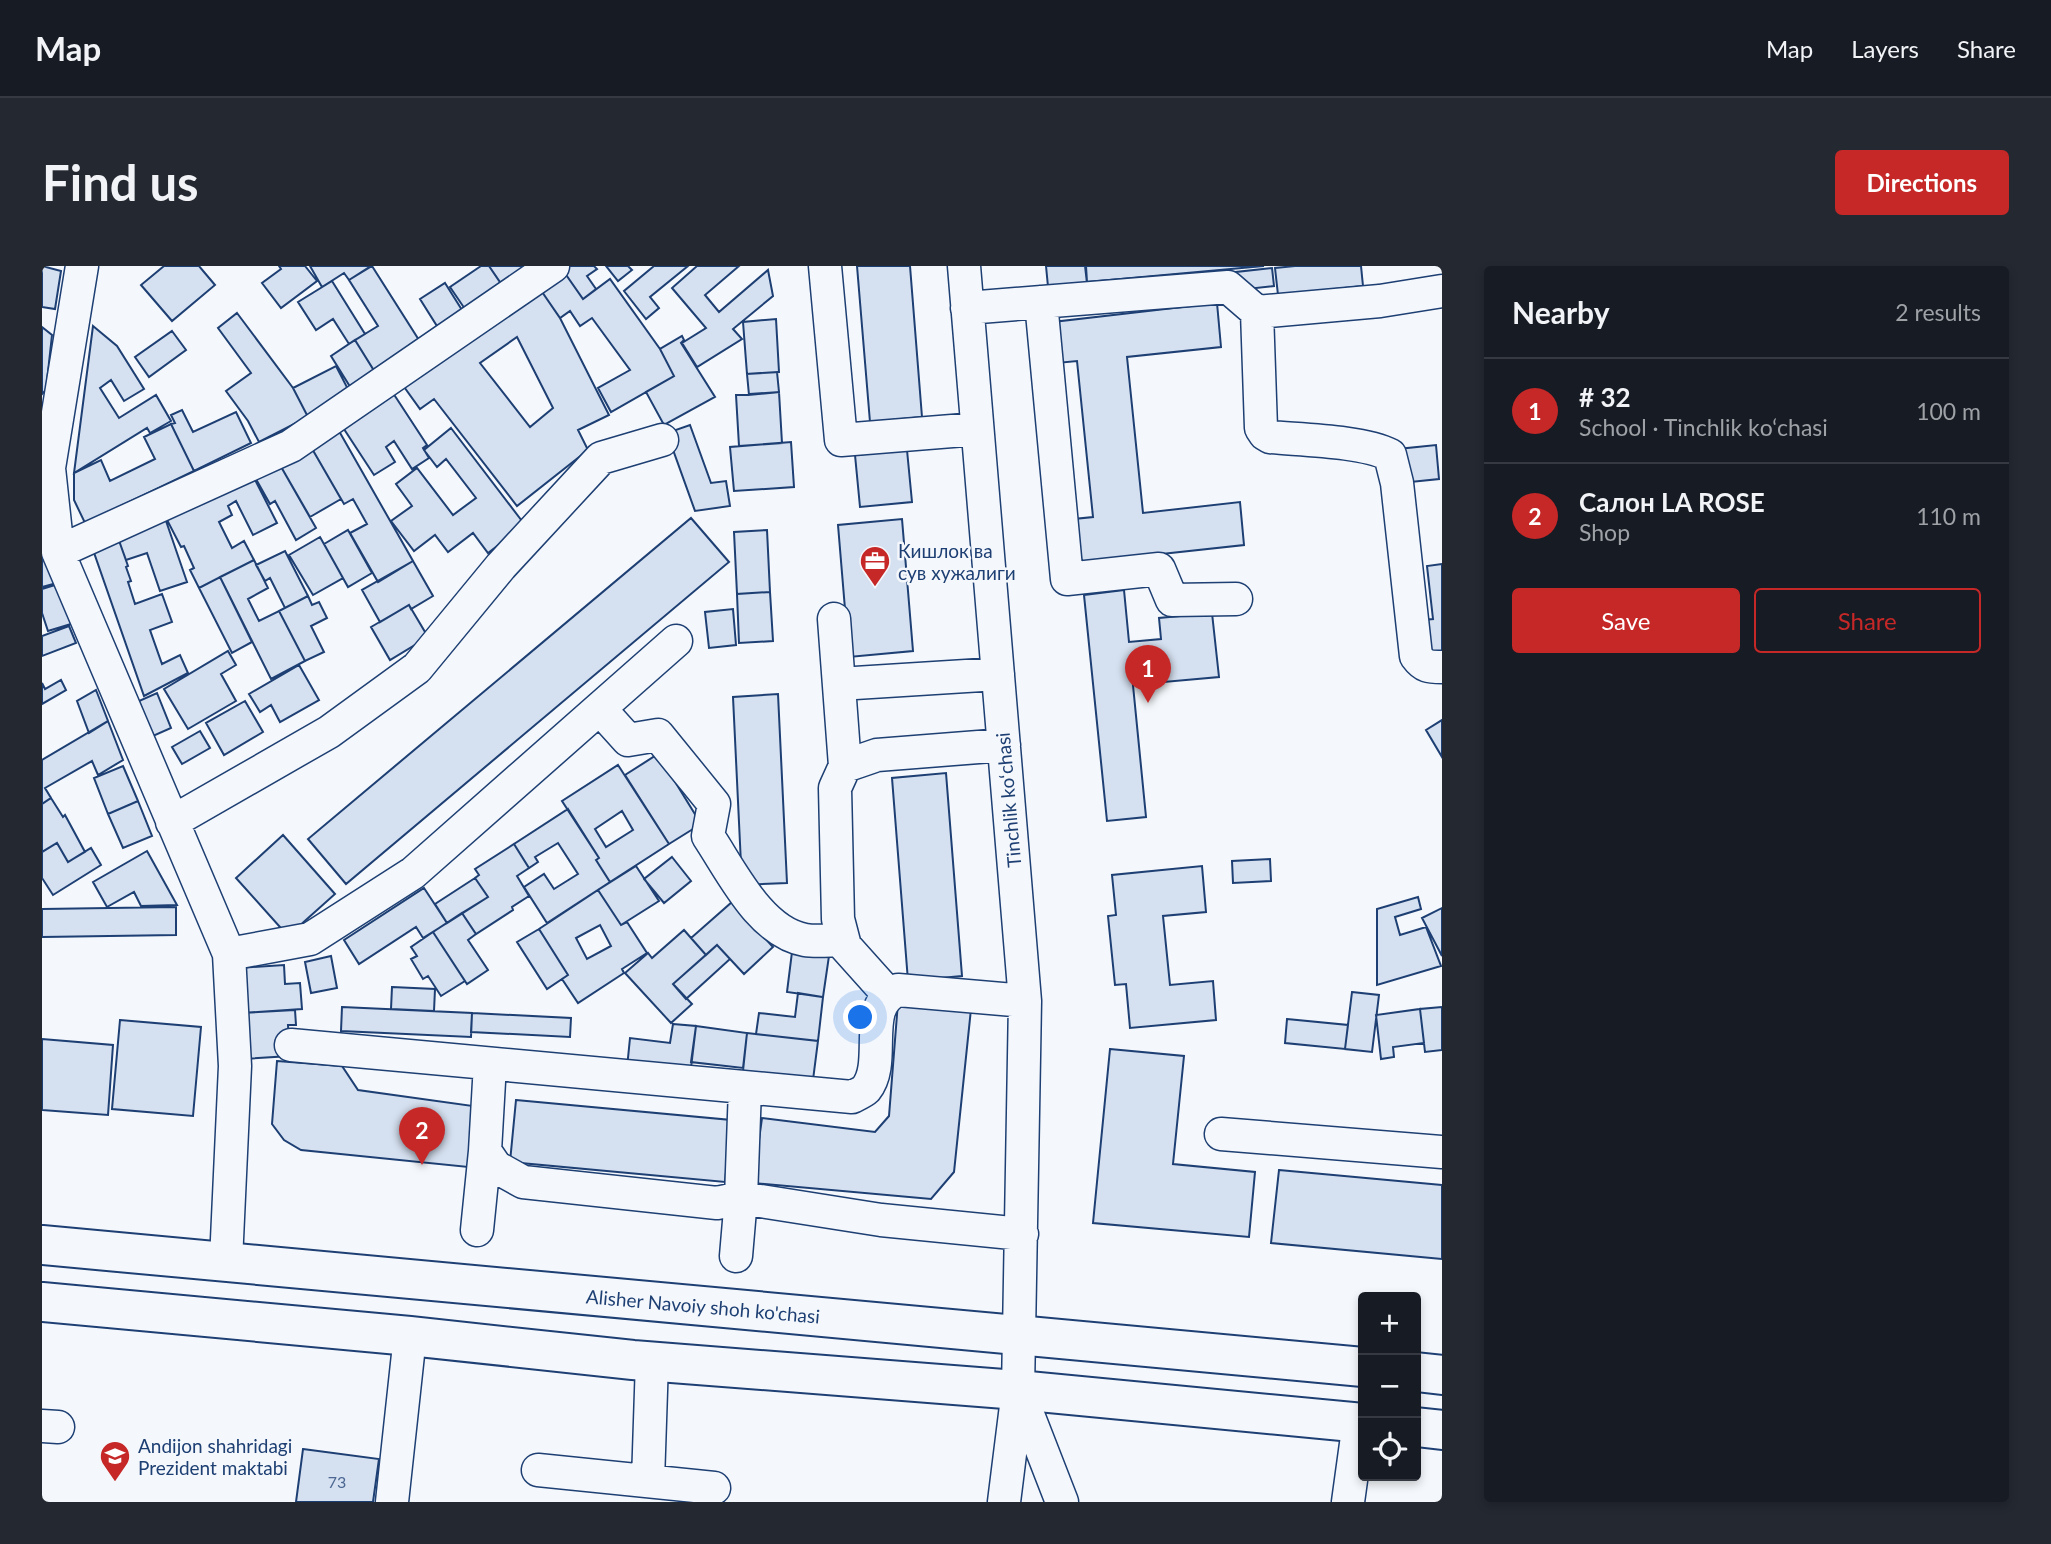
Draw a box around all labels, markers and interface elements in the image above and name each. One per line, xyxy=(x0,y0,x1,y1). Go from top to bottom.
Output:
text: Map xyxy=(35,28,101,68)
text: Map xyxy=(1766,34,1813,63)
text: Layers xyxy=(1851,34,1919,63)
text: Share xyxy=(1957,34,2016,63)
button: Directions xyxy=(1835,150,2009,215)
text: Find us xyxy=(42,153,199,211)
text: Nearby xyxy=(1512,294,1610,330)
text: 2 results xyxy=(1895,298,1981,326)
text: # 32 xyxy=(1579,381,1631,413)
text: 1 xyxy=(1528,397,1542,425)
text: 100 m xyxy=(1916,397,1981,425)
text: School · Tinchlik kо‘chasi xyxy=(1579,413,1828,441)
text: Салон LA ROSE xyxy=(1579,486,1765,518)
text: 2 xyxy=(1528,502,1542,530)
text: 110 m xyxy=(1916,502,1981,530)
text: Shop xyxy=(1579,518,1630,546)
place label: Кишлок ва сув хужалиги xyxy=(898,539,1016,584)
office icon: Кишлок ва сув хужалиги xyxy=(858,544,892,588)
button: Save xyxy=(1512,588,1740,653)
button: Share xyxy=(1754,588,1981,653)
pin: 1 xyxy=(1125,645,1171,703)
street label: Tinchlik kо‘chasi xyxy=(991,732,1025,868)
your location xyxy=(843,1000,877,1034)
pin: 2 xyxy=(399,1107,445,1165)
street label: Alisher Navoiy shoh ko'chasi xyxy=(585,1284,821,1328)
map controls xyxy=(1358,1292,1421,1481)
button: + xyxy=(1358,1292,1421,1355)
button: − xyxy=(1358,1355,1421,1418)
button: locate xyxy=(1358,1418,1421,1481)
place label: Andijon shahridagi Prezident maktabi xyxy=(138,1434,292,1479)
school or university icon: Andijon shahridagi Prezident maktabi xyxy=(98,1439,132,1483)
house number: 73 xyxy=(328,1472,346,1491)

